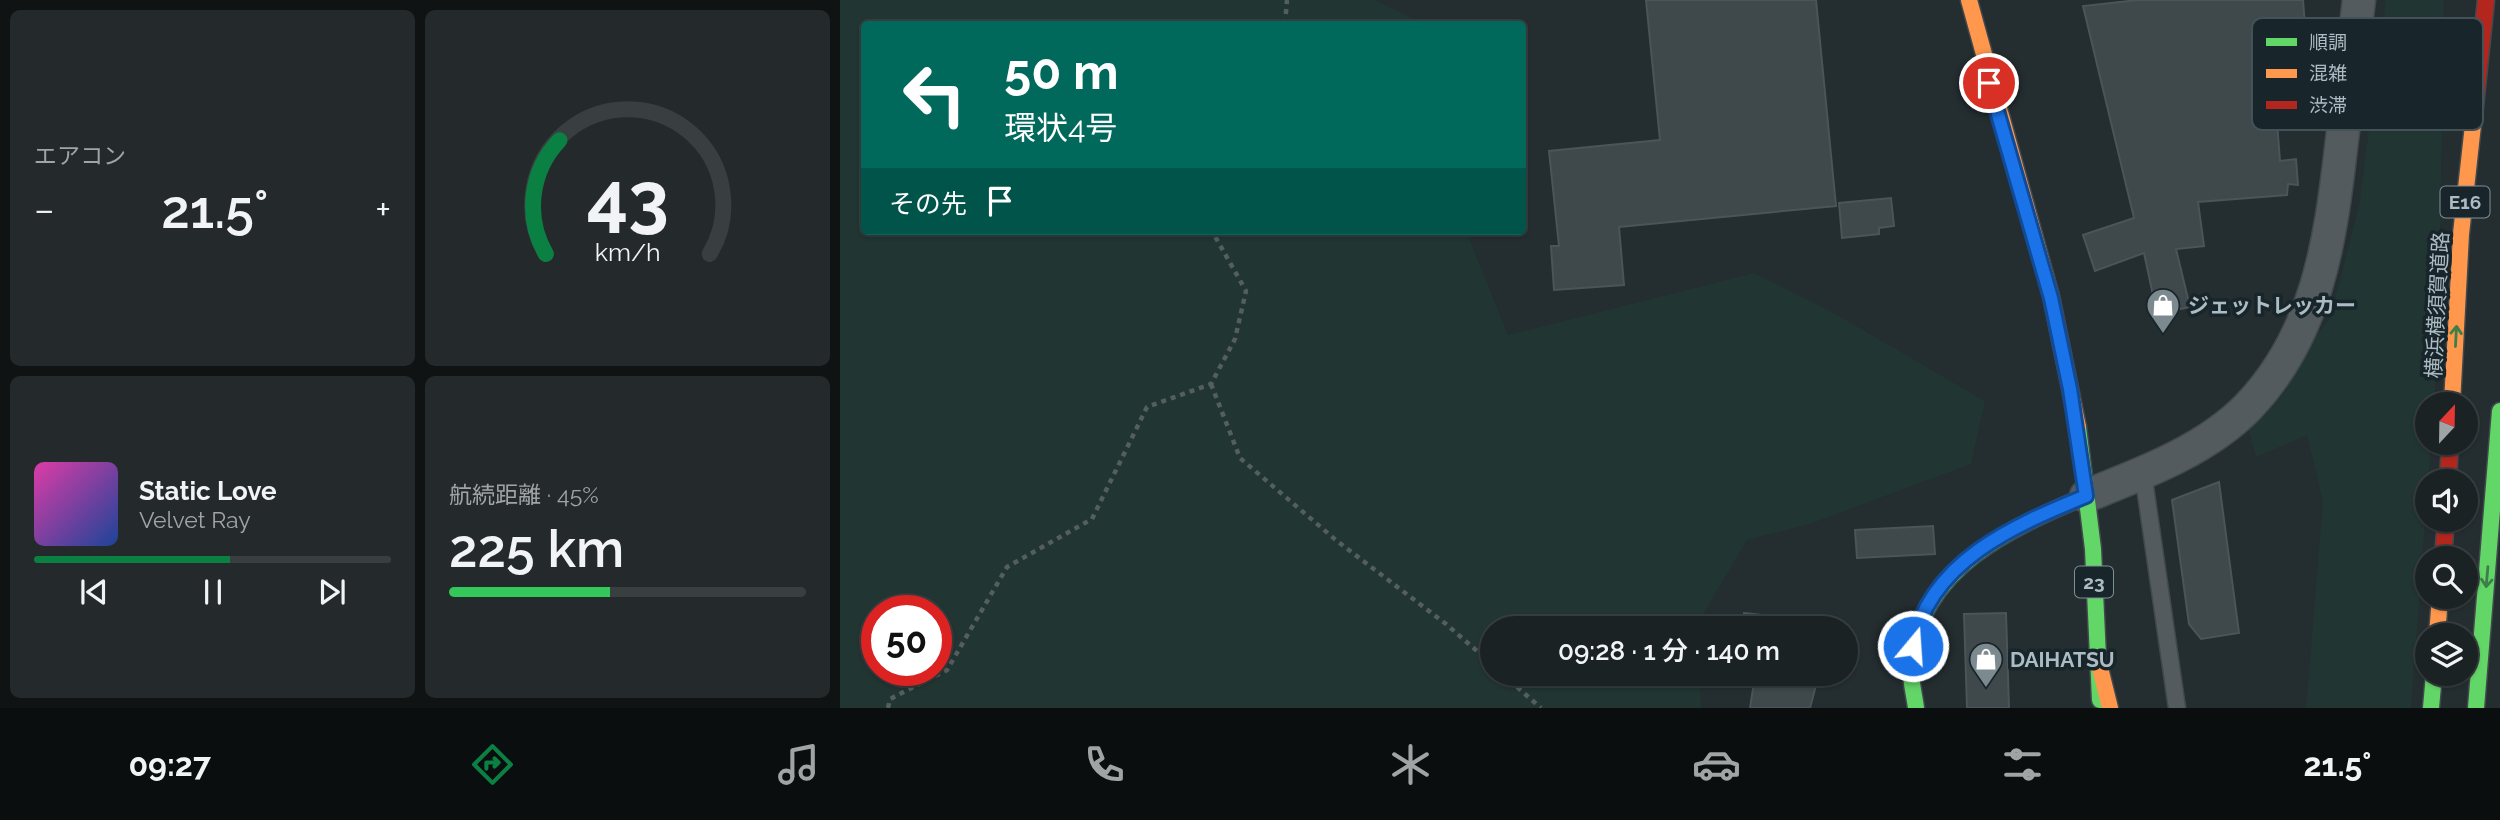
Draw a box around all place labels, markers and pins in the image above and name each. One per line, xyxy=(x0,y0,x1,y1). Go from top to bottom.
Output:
pin xyxy=(1959,53,2019,113)
shop icon: ジェットレッカー xyxy=(2144,286,2182,335)
place label: ジェットレッカー xyxy=(2188,293,2356,318)
shop icon: DAIHATSU xyxy=(1967,640,2005,689)
place label: DAIHATSU xyxy=(2010,647,2115,672)

